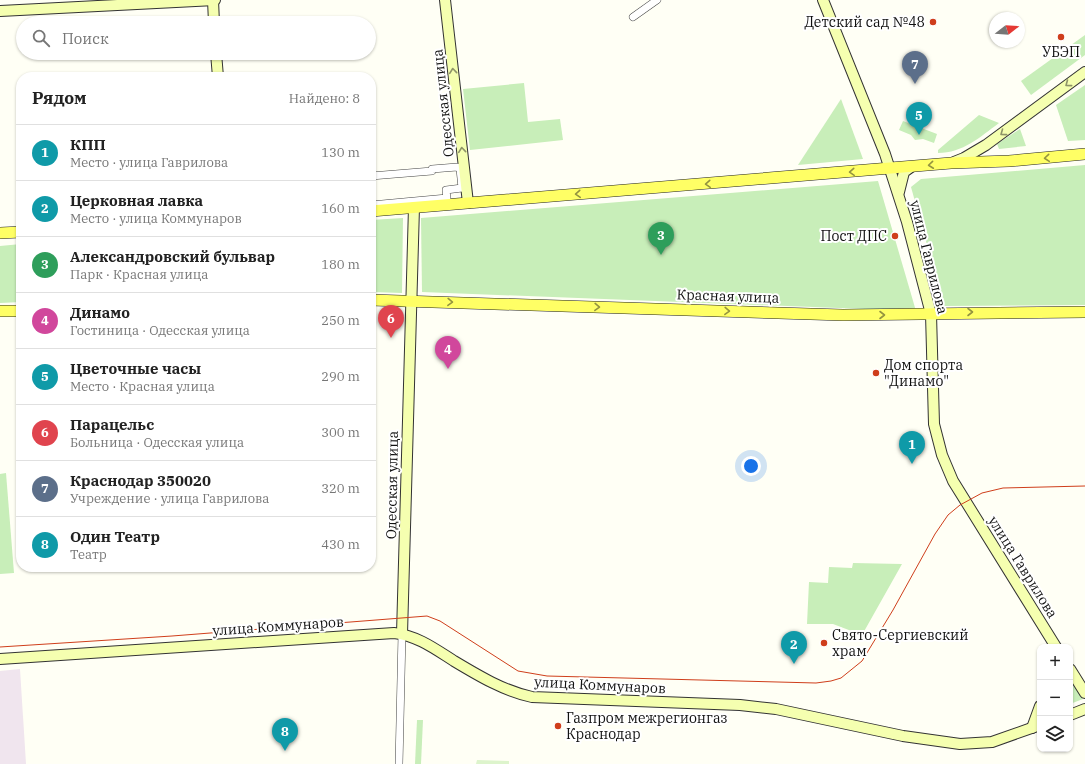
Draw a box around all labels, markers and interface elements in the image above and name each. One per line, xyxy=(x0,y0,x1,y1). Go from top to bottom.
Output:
north arrow xyxy=(989,12,1025,48)
place label: Детский сад №48 xyxy=(804,13,925,31)
search box xyxy=(16,16,376,60)
marker: Детский сад №48 xyxy=(928,17,938,27)
icon: search xyxy=(30,27,52,49)
text: Поиск xyxy=(62,29,109,48)
marker: УБЭП xyxy=(1056,32,1066,42)
place label: УБЭП xyxy=(1042,43,1080,61)
street label: Одесская улица xyxy=(428,48,458,158)
pin: 7 xyxy=(902,51,928,84)
one-way arrow xyxy=(449,68,458,74)
one-way arrow xyxy=(1066,80,1073,87)
text: Рядом xyxy=(32,87,87,109)
text: Найдено: 8 xyxy=(289,90,360,107)
pin: 5 xyxy=(906,102,932,135)
one-way arrow xyxy=(1000,128,1007,136)
text: КПП xyxy=(70,135,106,154)
text: 1 xyxy=(41,144,49,161)
text: 130 m xyxy=(321,144,360,161)
one-way arrow xyxy=(458,147,467,153)
one-way arrow xyxy=(1044,153,1050,162)
text: Место · улица Гаврилова xyxy=(70,154,228,171)
one-way arrow xyxy=(928,160,934,169)
one-way arrow xyxy=(849,168,855,177)
one-way arrow xyxy=(705,179,711,188)
one-way arrow xyxy=(575,189,581,198)
text: Церковная лавка xyxy=(70,191,203,210)
street label: улица Гаврилова xyxy=(906,198,952,316)
text: 2 xyxy=(41,200,49,217)
text: 160 m xyxy=(321,200,360,217)
text: Место · улица Коммунаров xyxy=(70,210,242,227)
pin: 3 xyxy=(648,222,674,255)
place label: Пост ДПС xyxy=(820,227,887,245)
marker: Пост ДПС xyxy=(890,231,900,241)
text: Александровский бульвар xyxy=(70,247,275,266)
text: 3 xyxy=(41,256,49,273)
text: 180 m xyxy=(321,256,360,273)
text: Парк · Красная улица xyxy=(70,266,208,283)
street label: Красная улица xyxy=(676,285,780,307)
one-way arrow xyxy=(447,298,453,306)
one-way arrow xyxy=(594,302,600,311)
text: Динамо xyxy=(70,303,130,322)
pin: 6 xyxy=(378,305,404,338)
one-way arrow xyxy=(724,307,730,315)
one-way arrow xyxy=(967,308,973,316)
one-way arrow xyxy=(879,311,885,319)
text: 4 xyxy=(41,312,49,329)
text: 250 m xyxy=(321,312,360,329)
text: Гостиница · Одесская улица xyxy=(70,322,250,339)
pin: 4 xyxy=(435,336,461,369)
place label: Дом спорта "Динамо" xyxy=(884,356,963,390)
text: Цветочные часы xyxy=(70,359,201,378)
text: 5 xyxy=(41,368,49,385)
text: 290 m xyxy=(321,368,360,385)
marker: Дом спорта "Динамо" xyxy=(871,368,881,378)
text: Место · Красная улица xyxy=(70,378,215,395)
text: Парацельс xyxy=(70,415,154,434)
text: 6 xyxy=(41,424,49,441)
text: 300 m xyxy=(321,424,360,441)
street label: Одесская улица xyxy=(382,430,402,539)
pin: 1 xyxy=(899,431,925,464)
text: Больница · Одесская улица xyxy=(70,434,244,451)
your location xyxy=(741,456,761,476)
text: Краснодар 350020 xyxy=(70,471,211,490)
text: 7 xyxy=(41,480,49,497)
text: 320 m xyxy=(321,480,360,497)
text: Учреждение · улица Гаврилова xyxy=(70,490,269,507)
street label: улица Гаврилова xyxy=(984,513,1062,622)
text: Один Театр xyxy=(70,527,160,546)
text: 8 xyxy=(41,536,49,553)
text: 430 m xyxy=(321,536,360,553)
text: Театр xyxy=(70,546,107,563)
street label: улица Коммунаров xyxy=(212,612,344,640)
place label: Свято-Сергиевский храм xyxy=(832,626,969,660)
pin: 2 xyxy=(781,631,807,664)
marker: Свято-Сергиевский храм xyxy=(819,638,829,648)
map controls xyxy=(1037,644,1073,752)
button: + xyxy=(1037,644,1073,680)
street label: улица Коммунаров xyxy=(534,673,666,697)
button: − xyxy=(1037,680,1073,716)
place label: Газпром межрегионгаз Краснодар xyxy=(566,709,728,743)
button: layers xyxy=(1037,716,1073,752)
pin: 8 xyxy=(272,718,298,751)
marker: Газпром межрегионгаз Краснодар xyxy=(553,721,563,731)

